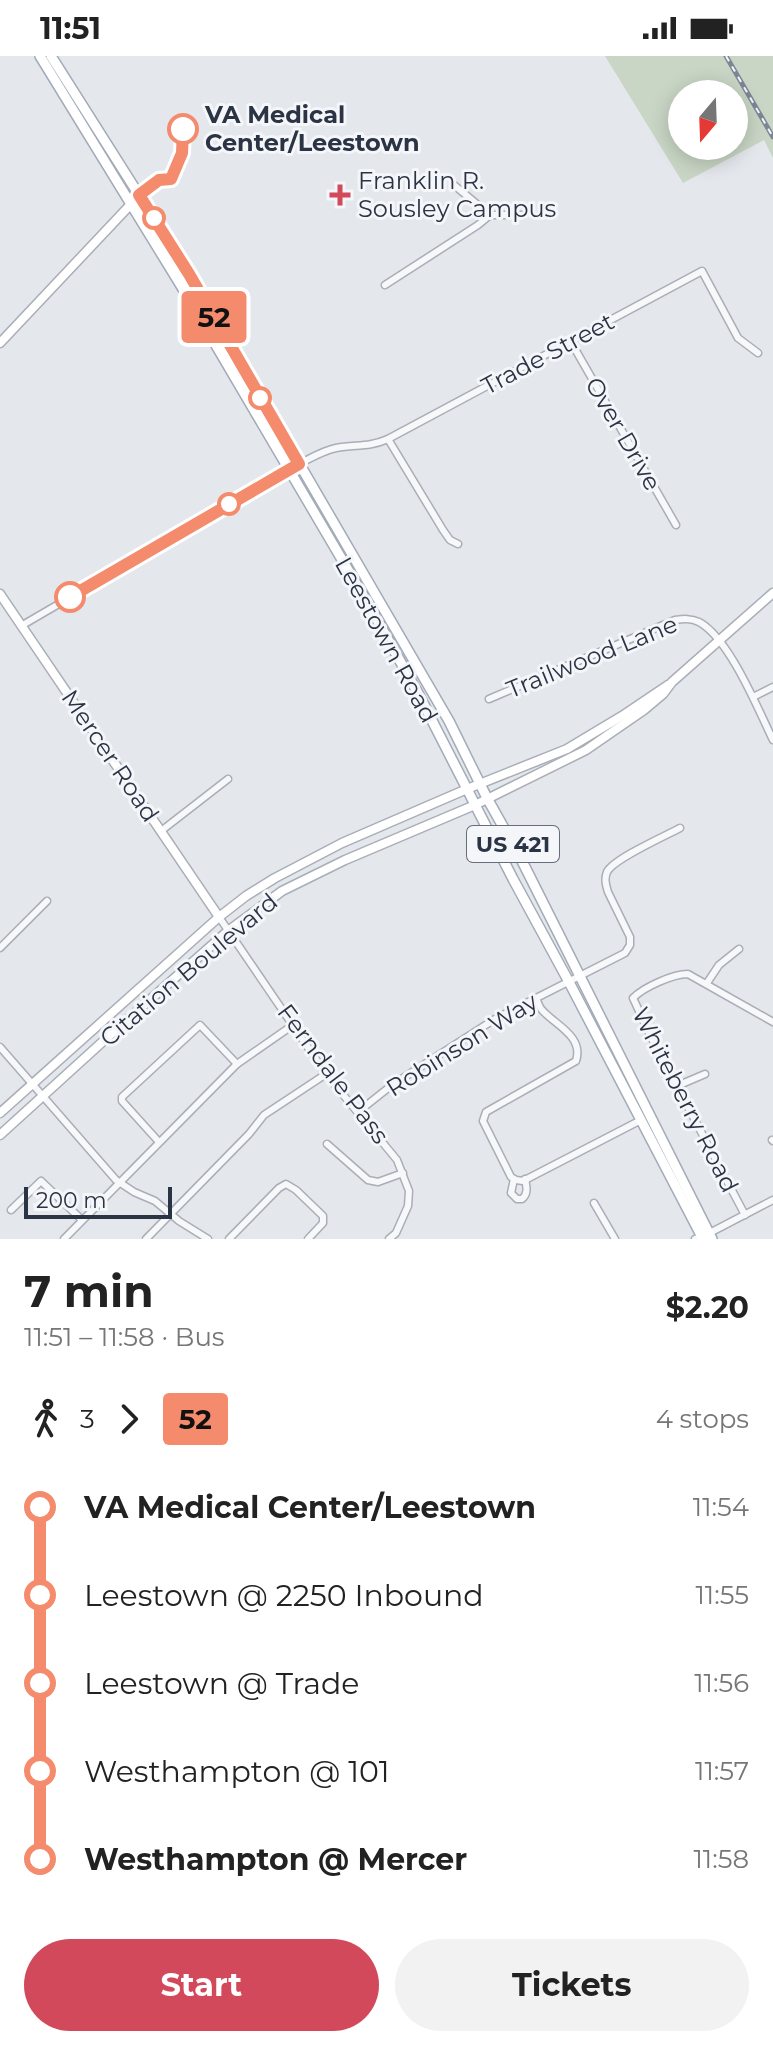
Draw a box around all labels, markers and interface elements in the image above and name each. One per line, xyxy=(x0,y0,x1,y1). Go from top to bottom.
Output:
text: 11:51 xyxy=(40,10,101,47)
north arrow xyxy=(668,80,748,160)
map controls xyxy=(668,80,748,160)
place label: VA Medical Center/Leestown xyxy=(204,100,420,157)
marker: VA Medical Center/Leestown xyxy=(168,114,198,144)
place label: Franklin R. Sousley Campus xyxy=(358,166,556,223)
marker: Franklin R. Sousley Campus xyxy=(329,184,351,206)
unlabelled marker xyxy=(143,207,165,229)
line badge: 52 xyxy=(178,291,250,343)
text: 52 xyxy=(197,300,231,334)
street label: Trade Street xyxy=(477,306,619,401)
street label: Over Drive xyxy=(579,372,668,496)
unlabelled marker xyxy=(249,387,271,409)
unlabelled marker xyxy=(218,493,240,515)
street label: Leestown Road xyxy=(329,552,444,728)
unlabelled marker xyxy=(55,582,85,612)
street label: Trailwood Lane xyxy=(502,609,681,704)
street label: Mercer Road xyxy=(56,684,165,827)
road number: US 421 xyxy=(467,826,559,862)
street label: Citation Boulevard xyxy=(94,887,283,1052)
street label: Robinson Way xyxy=(381,987,543,1103)
street label: Ferndale Pass xyxy=(272,998,395,1149)
street label: Whiteberry Road xyxy=(626,1002,745,1197)
scale bar xyxy=(24,1183,172,1219)
text: 200 m xyxy=(36,1187,107,1214)
text: 7 min xyxy=(24,1264,154,1318)
text: $2.20 xyxy=(666,1289,749,1326)
text: 11:51 – 11:58 · Bus xyxy=(24,1321,225,1353)
icon: walk xyxy=(24,1397,68,1441)
icon: forward xyxy=(107,1397,151,1441)
text: 52 xyxy=(179,1402,212,1436)
text: 3 xyxy=(80,1403,95,1435)
text: 4 stops xyxy=(656,1403,749,1435)
text: VA Medical Center/Leestown xyxy=(84,1489,536,1526)
text: 11:54 xyxy=(693,1491,749,1523)
text: Leestown @ 2250 Inbound xyxy=(84,1577,484,1614)
text: 11:55 xyxy=(695,1579,749,1611)
text: Leestown @ Trade xyxy=(84,1665,359,1702)
text: 11:56 xyxy=(694,1667,749,1699)
text: Westhampton @ 101 xyxy=(84,1753,390,1790)
text: 11:57 xyxy=(695,1755,749,1787)
text: Westhampton @ Mercer xyxy=(84,1841,467,1878)
text: 11:58 xyxy=(693,1843,749,1875)
button: Start xyxy=(24,1939,379,2031)
button: Tickets xyxy=(395,1939,749,2031)

